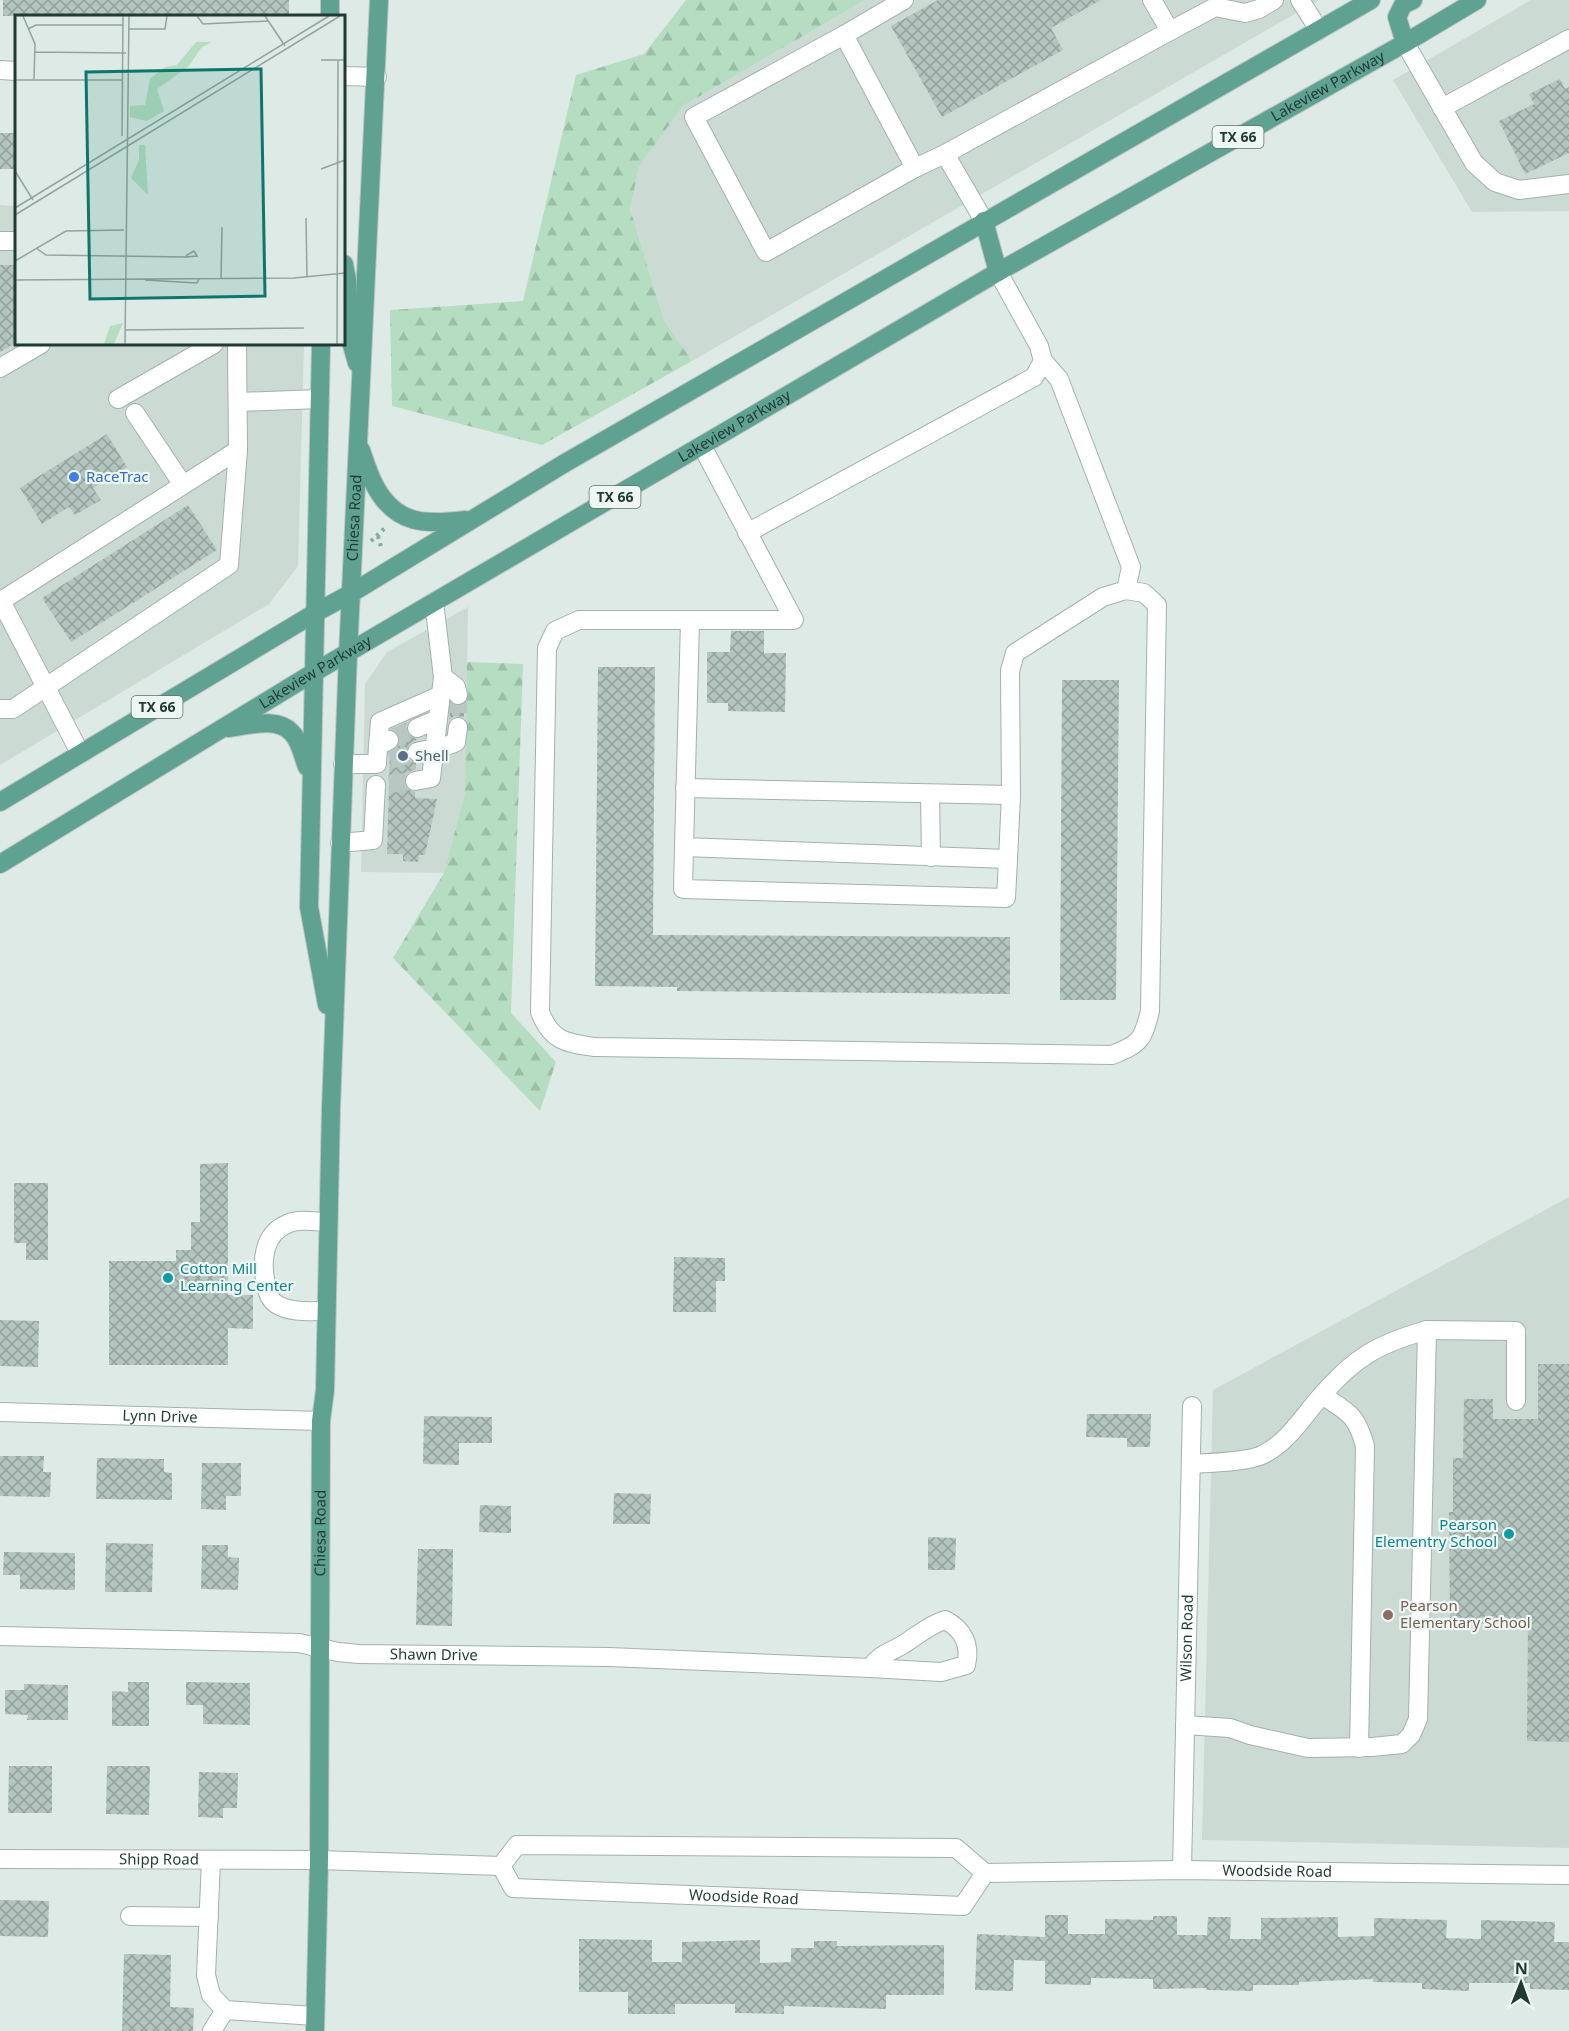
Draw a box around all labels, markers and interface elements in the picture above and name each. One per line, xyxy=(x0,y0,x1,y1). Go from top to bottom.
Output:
inset map xyxy=(15,15,345,345)
street label: Lakeview Parkway xyxy=(1267,45,1388,125)
road number: TX 66 xyxy=(1212,126,1264,148)
street label: Lakeview Parkway xyxy=(674,384,794,466)
place label: RaceTrac xyxy=(86,466,149,486)
marker: RaceTrac xyxy=(67,470,81,484)
street label: Chiesa Road xyxy=(341,474,365,562)
road number: TX 66 xyxy=(590,486,640,508)
street label: Lakeview Parkway xyxy=(255,630,375,713)
road number: TX 66 xyxy=(132,696,182,718)
place label: Shell xyxy=(415,745,449,765)
marker: Shell xyxy=(396,749,410,763)
place label: Cotton Mill Learning Center xyxy=(180,1258,294,1295)
marker: Cotton Mill Learning Center xyxy=(161,1271,175,1285)
street label: Lynn Drive xyxy=(122,1404,198,1427)
street label: Chiesa Road xyxy=(309,1490,330,1576)
place label: Pearson Elementry School xyxy=(1375,1514,1497,1551)
marker: Pearson Elementry School xyxy=(1502,1527,1516,1541)
street label: Wilson Road xyxy=(1175,1594,1197,1682)
place label: Pearson Elementary School xyxy=(1400,1595,1531,1632)
marker: Pearson Elementary School xyxy=(1381,1608,1395,1622)
street label: Shawn Drive xyxy=(390,1643,478,1664)
street label: Shipp Road xyxy=(119,1848,199,1869)
street label: Woodside Road xyxy=(1222,1860,1332,1881)
street label: Woodside Road xyxy=(689,1884,799,1908)
north arrow xyxy=(1491,1953,1551,2013)
text: N xyxy=(1515,1957,1528,1979)

